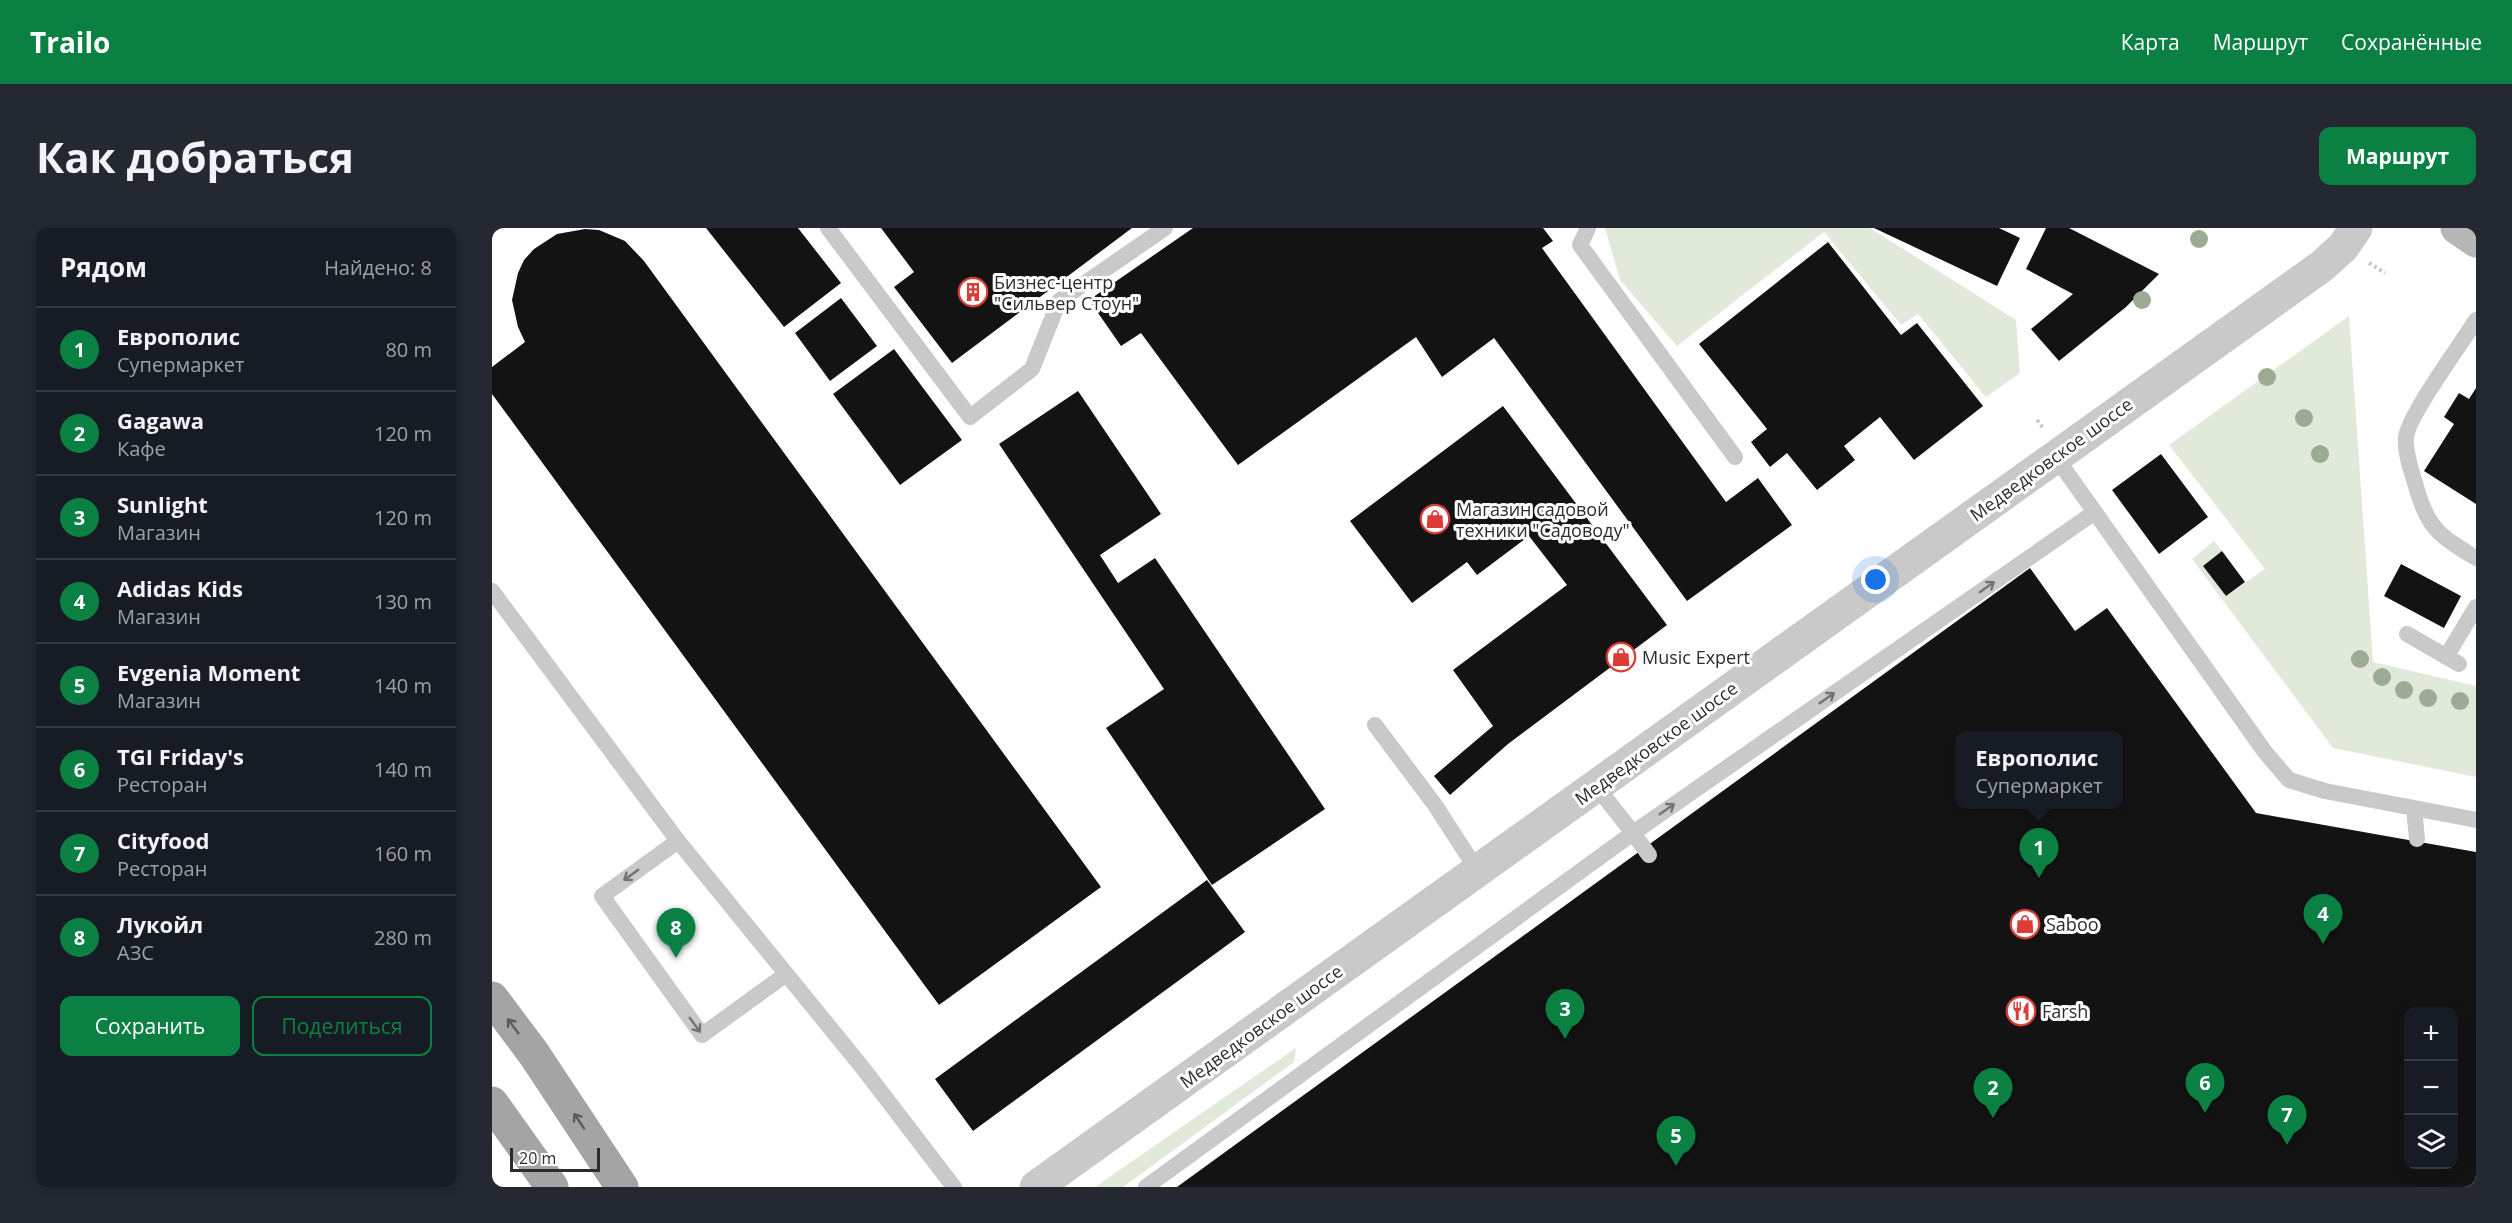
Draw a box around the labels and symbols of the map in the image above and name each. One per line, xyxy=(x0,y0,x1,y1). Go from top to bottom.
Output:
place label: Бизнес-центр "Сильвер Стоун" xyxy=(994,270,1139,315)
building icon: Бизнес-центр "Сильвер Стоун" xyxy=(957,276,989,308)
street label: Медведковское шоссе xyxy=(1965,392,2137,526)
place label: Магазин садовой техники "Садоводу" xyxy=(1456,497,1630,542)
shop icon: Магазин садовой техники "Садоводу" xyxy=(1419,503,1451,535)
your location xyxy=(1861,565,1890,594)
one-way arrow xyxy=(1978,581,1995,593)
shop icon: Music Expert xyxy=(1605,641,1637,673)
place label: Music Expert xyxy=(1642,645,1750,669)
street label: Медведковское шоссе xyxy=(1570,676,1742,810)
one-way arrow xyxy=(1818,692,1835,704)
one-way arrow xyxy=(1658,803,1674,815)
pin: 1 xyxy=(2020,828,2058,878)
one-way arrow xyxy=(623,869,639,882)
pin: 4 xyxy=(2304,894,2342,944)
pin: 8 xyxy=(656,908,696,958)
shop icon: Saboo xyxy=(2009,908,2041,940)
place label: Saboo xyxy=(2046,912,2099,936)
street label: Медведковское шоссе xyxy=(1175,959,1347,1093)
pin: 3 xyxy=(1546,990,1584,1039)
restaurant icon: Farsh xyxy=(2005,995,2037,1027)
place label: Farsh xyxy=(2042,999,2088,1023)
one-way arrow xyxy=(689,1017,701,1033)
one-way arrow xyxy=(507,1019,520,1035)
pin: 6 xyxy=(2186,1064,2224,1113)
pin: 2 xyxy=(1974,1068,2012,1118)
pin: 7 xyxy=(2268,1096,2306,1145)
one-way arrow xyxy=(572,1112,585,1129)
pin: 5 xyxy=(1656,1116,1696,1166)
scale bar xyxy=(510,1145,600,1172)

